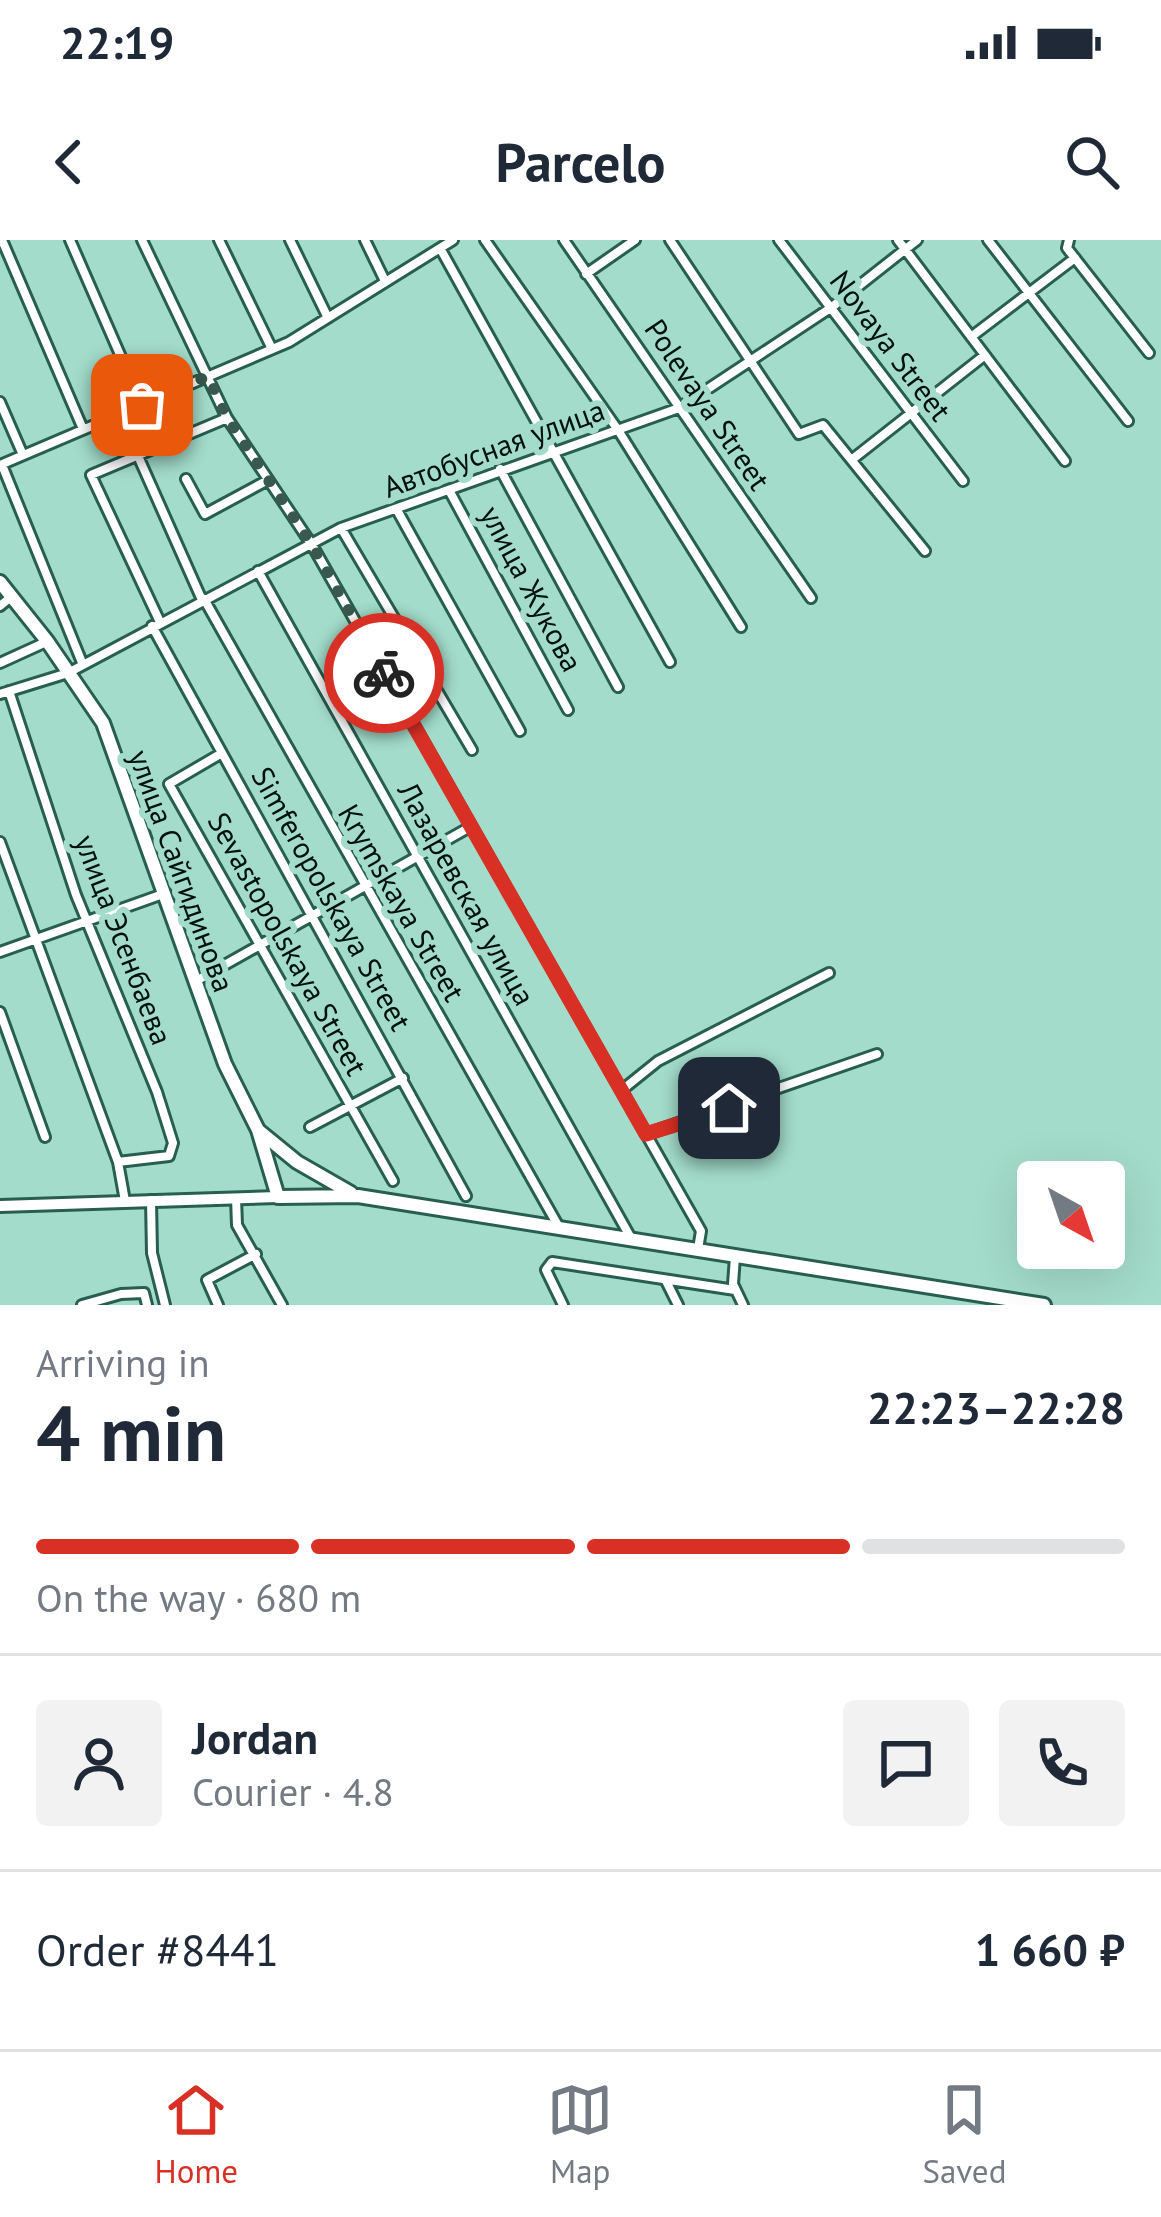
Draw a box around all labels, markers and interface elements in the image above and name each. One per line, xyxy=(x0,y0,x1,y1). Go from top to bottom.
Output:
text: 22:19 xyxy=(60,13,174,71)
text: Parcelo xyxy=(496,127,665,197)
icon: back xyxy=(36,129,102,195)
icon: search xyxy=(1059,129,1125,195)
street label: Novaya Street xyxy=(822,262,961,428)
street label: Polevaya Street xyxy=(637,311,780,497)
pin xyxy=(91,354,193,456)
icon: bag xyxy=(109,372,175,438)
street label: Автобусная улица xyxy=(377,389,610,506)
street label: улица Жукова xyxy=(472,499,592,678)
courier xyxy=(324,613,444,733)
icon: bike xyxy=(351,640,417,706)
street label: улица Сайгидинова xyxy=(120,744,244,997)
street label: Simferopolskaya Street xyxy=(244,760,421,1037)
street label: Лазаревская улица xyxy=(389,774,545,1012)
street label: Krymskaya Street xyxy=(330,797,475,1008)
street label: Sevastopolskaya Street xyxy=(200,805,377,1082)
street label: улица Эсенбаева xyxy=(66,829,182,1050)
pin xyxy=(678,1057,780,1159)
icon: home xyxy=(696,1075,762,1141)
north arrow xyxy=(1017,1161,1125,1269)
map controls xyxy=(1017,1161,1125,1269)
text: Arriving in xyxy=(36,1337,210,1388)
text: 22:23–22:28 xyxy=(867,1378,1125,1436)
text: 4 min xyxy=(36,1382,226,1483)
text: On the way · 680 m xyxy=(36,1572,361,1623)
button: person xyxy=(36,1700,162,1826)
button: chat xyxy=(843,1700,969,1826)
button: phone xyxy=(999,1700,1125,1826)
text: Jordan xyxy=(192,1708,318,1766)
text: Courier · 4.8 xyxy=(192,1766,394,1817)
text: Order #8441 xyxy=(36,1920,279,1978)
text: 1 660 ₽ xyxy=(975,1920,1125,1978)
tab: Home xyxy=(155,2077,238,2192)
tab: Map xyxy=(547,2077,613,2192)
tab: Saved xyxy=(922,2077,1006,2192)

